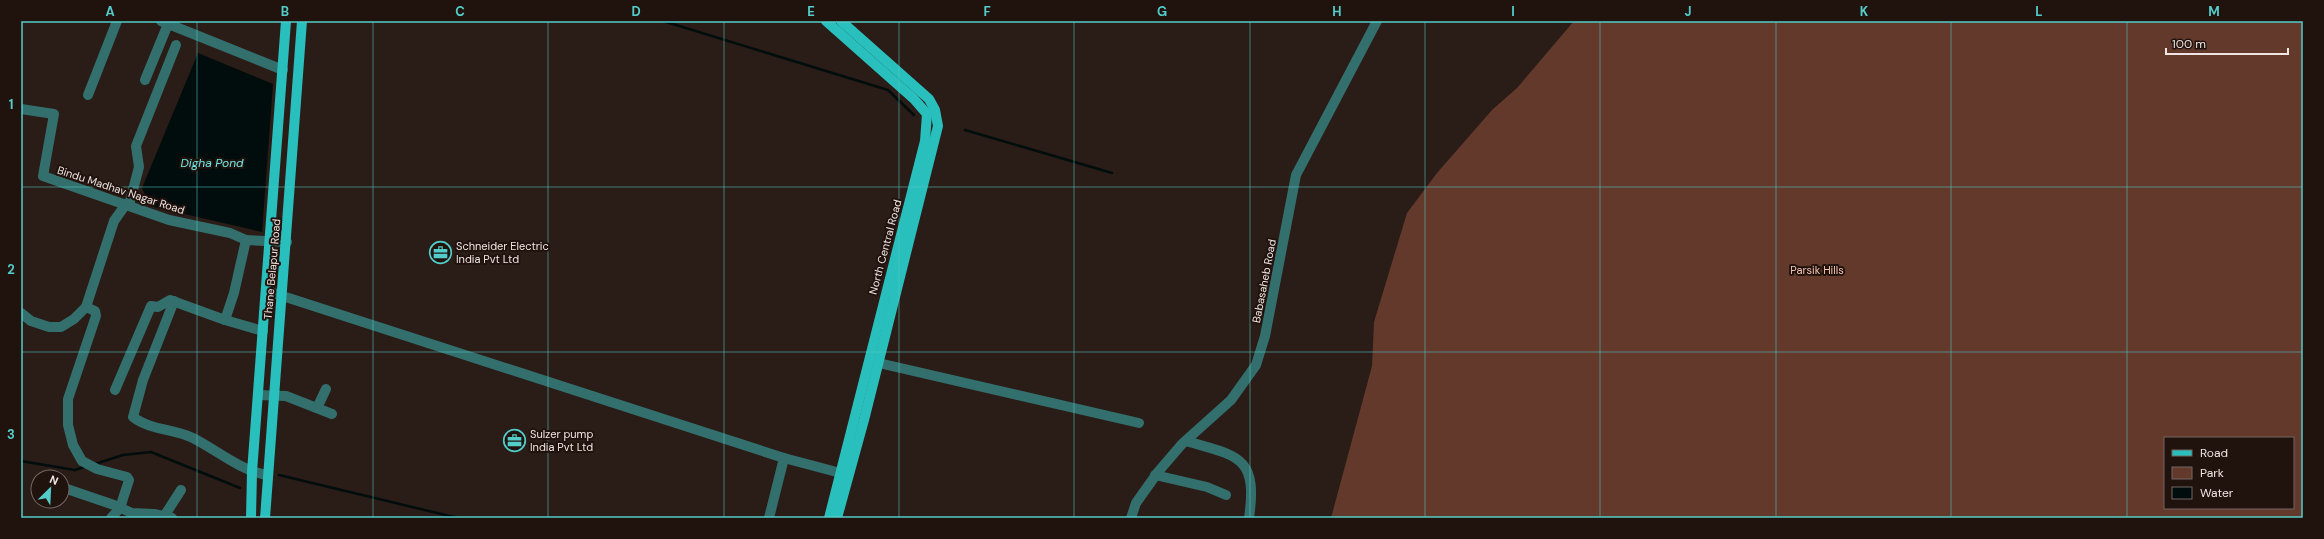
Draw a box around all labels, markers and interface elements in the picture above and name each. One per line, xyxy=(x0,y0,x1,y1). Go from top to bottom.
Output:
text: A xyxy=(105,3,115,20)
text: B xyxy=(281,3,289,20)
text: C xyxy=(455,3,465,20)
text: D xyxy=(631,3,641,20)
text: E xyxy=(807,3,815,20)
text: F xyxy=(983,3,991,20)
text: G xyxy=(1157,3,1167,20)
text: H xyxy=(1332,3,1342,20)
text: I xyxy=(1511,3,1515,20)
text: J xyxy=(1684,3,1692,20)
text: K xyxy=(1860,3,1869,20)
text: L xyxy=(2035,3,2043,20)
text: M xyxy=(2208,3,2220,20)
scale bar xyxy=(2166,30,2288,56)
text: 100 m xyxy=(2172,36,2206,52)
text: 1 xyxy=(9,96,13,113)
water label: Digha Pond xyxy=(180,155,244,171)
street label: Bindu Madhav Nagar Road xyxy=(56,163,186,217)
street label: North Central Road xyxy=(866,198,904,296)
street label: Thane Belapur Road xyxy=(261,218,283,320)
street label: Babasaheb Road xyxy=(1249,238,1279,324)
office icon: Schneider Electric India Pvt Ltd xyxy=(427,239,453,265)
place label: Schneider Electric India Pvt Ltd xyxy=(456,239,549,266)
text: 2 xyxy=(7,261,15,278)
park label: Parsik Hills xyxy=(1790,263,1844,277)
text: 3 xyxy=(7,426,15,443)
office icon: Sulzer pump India Pvt Ltd xyxy=(501,427,527,453)
place label: Sulzer pump India Pvt Ltd xyxy=(530,427,593,454)
legend xyxy=(2164,437,2294,509)
text: Road xyxy=(2200,445,2228,461)
text: Park xyxy=(2200,465,2224,481)
north arrow xyxy=(30,469,70,509)
text: N xyxy=(48,472,61,488)
text: Water xyxy=(2200,485,2234,501)

